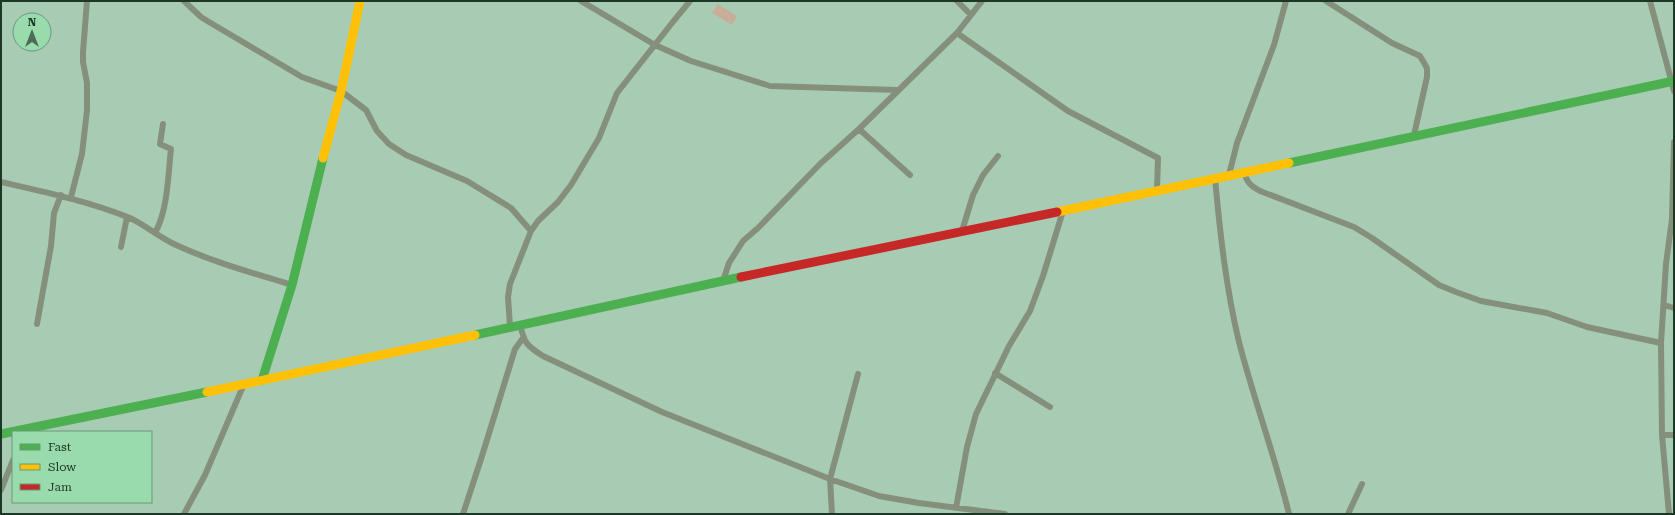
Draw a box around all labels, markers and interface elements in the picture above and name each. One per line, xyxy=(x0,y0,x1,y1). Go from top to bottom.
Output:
north arrow xyxy=(12,12,52,52)
text: N xyxy=(28,16,37,29)
legend xyxy=(12,431,152,503)
text: Fast xyxy=(48,440,72,454)
text: Slow xyxy=(48,460,76,474)
text: Jam xyxy=(48,480,72,494)

